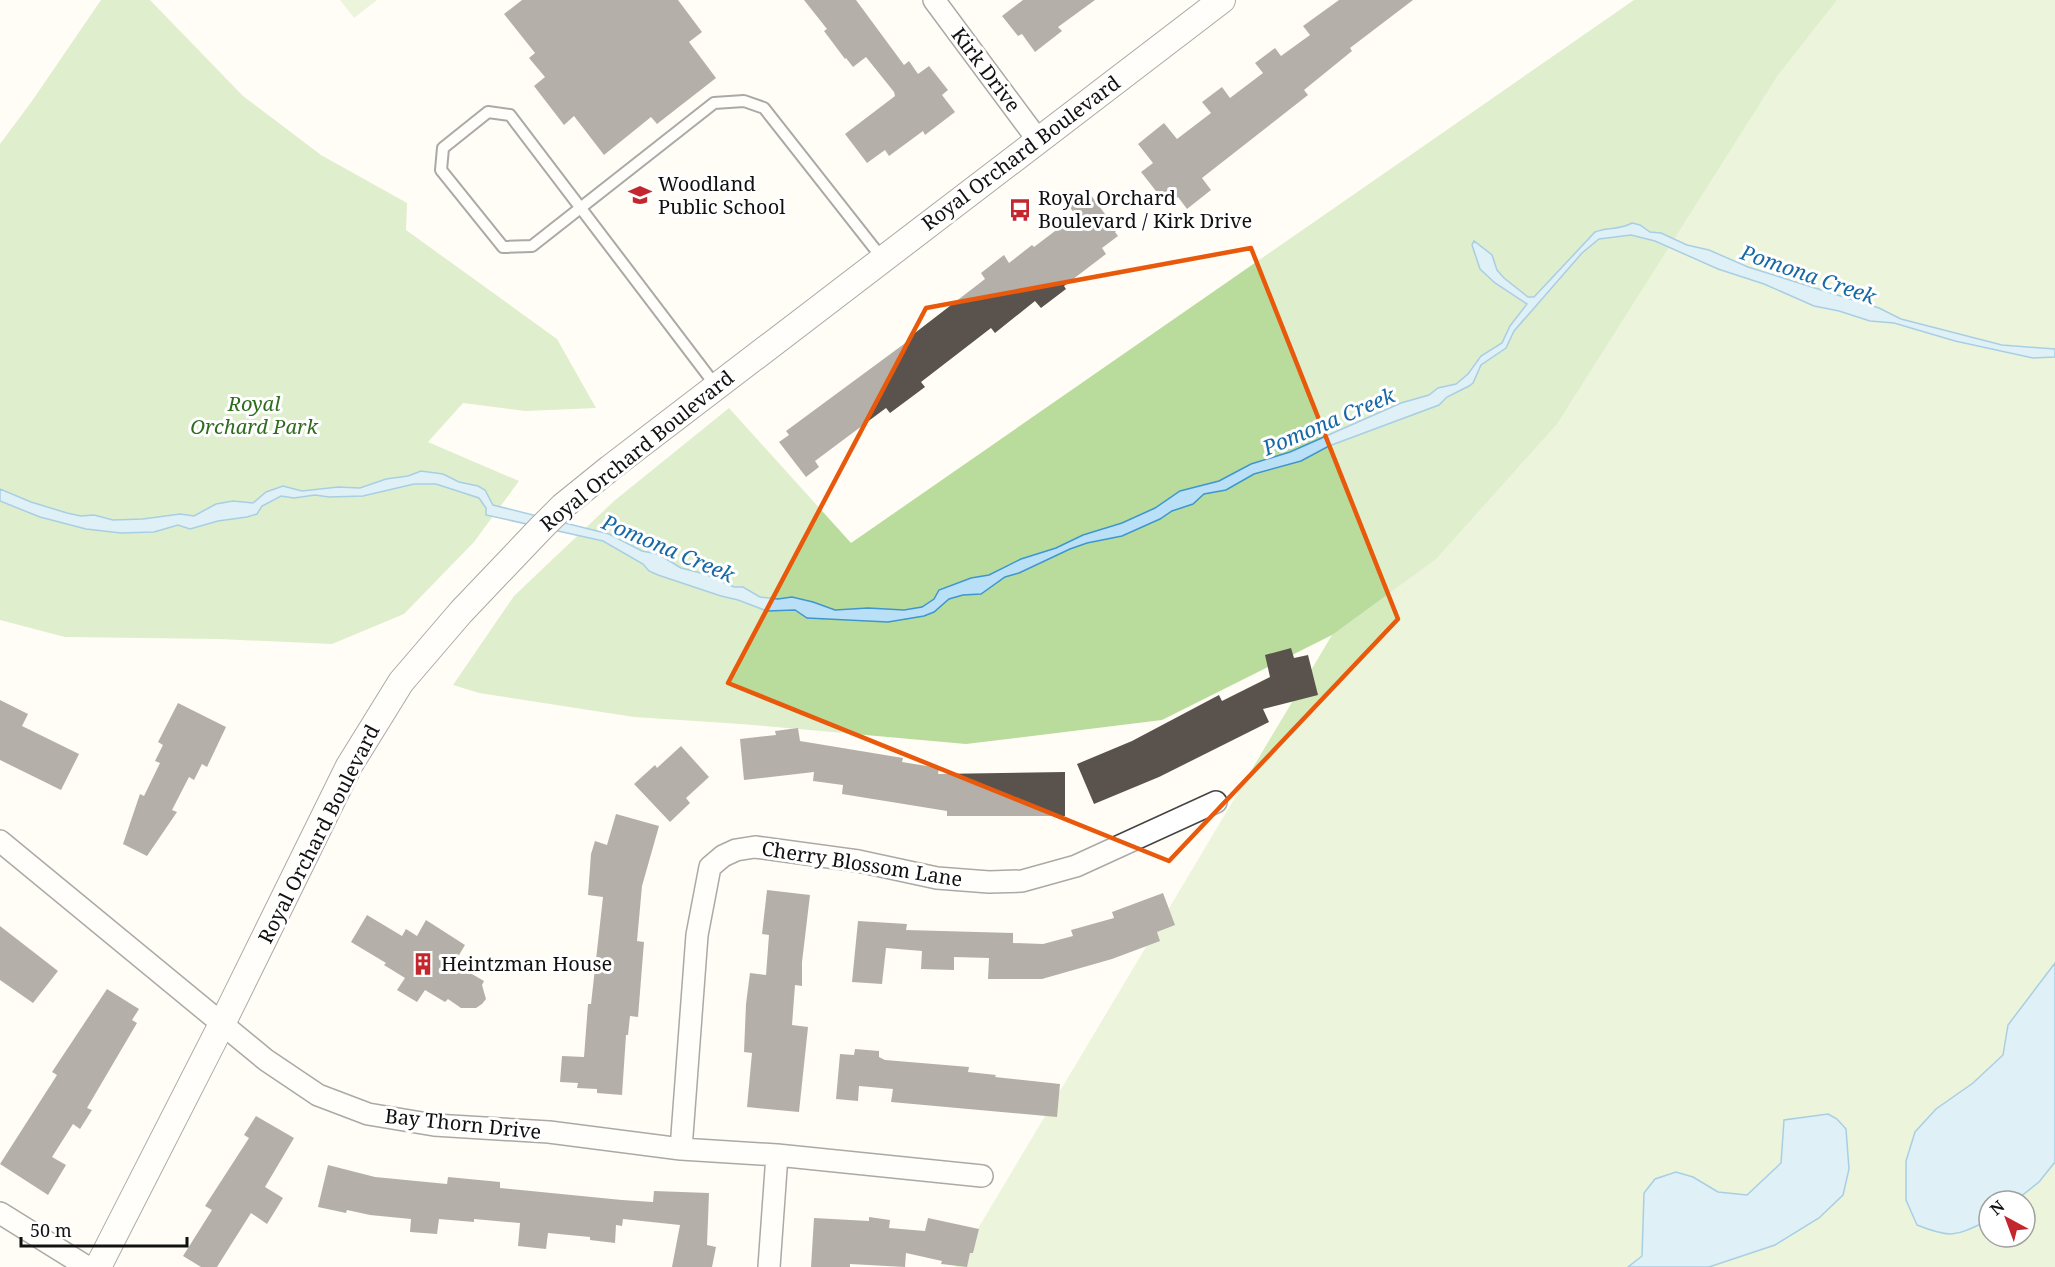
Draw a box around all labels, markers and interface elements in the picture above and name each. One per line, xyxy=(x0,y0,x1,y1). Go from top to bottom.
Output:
street label: Kirk Drive xyxy=(946,22,1027,118)
street label: Royal Orchard Boulevard xyxy=(916,69,1125,236)
place label: Woodland Public School xyxy=(658,170,785,220)
school or university icon: Woodland Public School xyxy=(627,182,653,208)
place label: Royal Orchard Boulevard / Kirk Drive xyxy=(1038,184,1252,234)
bus stop icon: Royal Orchard Boulevard / Kirk Drive xyxy=(1007,197,1033,223)
water label: Pomona Creek xyxy=(1736,237,1881,311)
street label: Royal Orchard Boulevard xyxy=(534,364,739,537)
water label: Pomona Creek xyxy=(1257,380,1400,462)
park label: Royal Orchard Park xyxy=(190,390,318,440)
water label: Pomona Creek xyxy=(597,507,740,589)
street label: Royal Orchard Boulevard xyxy=(252,720,386,948)
street label: Cherry Blossom Lane xyxy=(760,834,964,893)
place label: Heintzman House xyxy=(441,950,612,977)
building icon: Heintzman House xyxy=(410,951,436,977)
street label: Bay Thorn Drive xyxy=(384,1102,543,1145)
north arrow xyxy=(1977,1189,2037,1249)
text: N xyxy=(1985,1195,2009,1220)
scale bar xyxy=(21,1210,188,1248)
text: 50 m xyxy=(30,1218,72,1242)

